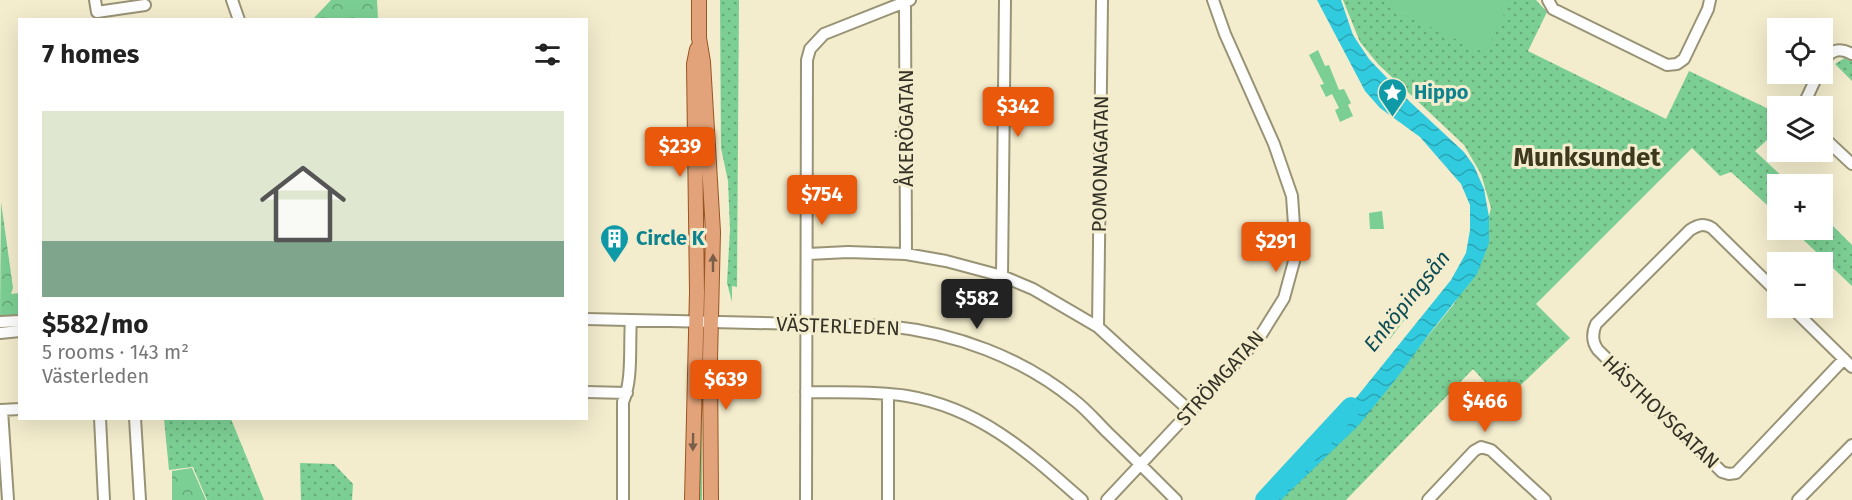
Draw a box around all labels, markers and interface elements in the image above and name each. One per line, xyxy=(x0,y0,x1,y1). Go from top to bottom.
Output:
map controls xyxy=(1767,18,1833,318)
button: locate xyxy=(1767,18,1833,84)
icon: filters xyxy=(531,38,564,71)
text: 7 homes xyxy=(42,39,139,70)
street label: ÅKERÖGATAN xyxy=(893,69,918,187)
place icon: Hippo xyxy=(1377,76,1409,118)
place label: Hippo xyxy=(1414,80,1469,104)
pin: $342 xyxy=(982,87,1054,138)
text: $342 xyxy=(997,94,1039,118)
street label: POMONAGATAN xyxy=(1087,95,1113,233)
button: layers xyxy=(1767,96,1833,162)
pin: $239 xyxy=(644,127,716,178)
text: $239 xyxy=(659,134,701,158)
district label: Munksundet xyxy=(1514,142,1661,173)
icon: home xyxy=(249,150,357,258)
button: + xyxy=(1767,174,1833,240)
pin: $754 xyxy=(786,175,858,226)
text: $754 xyxy=(801,182,843,206)
building icon: Circle K xyxy=(599,222,631,264)
pin: $291 xyxy=(1240,222,1312,273)
place label: Circle K xyxy=(636,226,705,250)
text: $291 xyxy=(1256,229,1297,253)
water label: Enköpingsån xyxy=(1358,245,1456,357)
button: − xyxy=(1767,252,1833,318)
one-way arrow xyxy=(708,253,718,272)
pin: $582 xyxy=(941,279,1013,330)
text: $582 xyxy=(955,286,999,310)
text: $582/mo xyxy=(42,309,148,340)
street label: VÄSTERLEDEN xyxy=(776,312,900,340)
street label: STRÖMGATAN xyxy=(1171,326,1269,430)
text: 5 rooms · 143 m² xyxy=(42,340,189,364)
street label: HÄSTHOVSGATAN xyxy=(1598,350,1724,474)
pin: $639 xyxy=(690,360,762,411)
text: Västerleden xyxy=(42,364,149,388)
text: $639 xyxy=(704,367,748,391)
pin: $466 xyxy=(1449,382,1521,433)
text: $466 xyxy=(1463,389,1507,413)
one-way arrow xyxy=(689,433,698,452)

